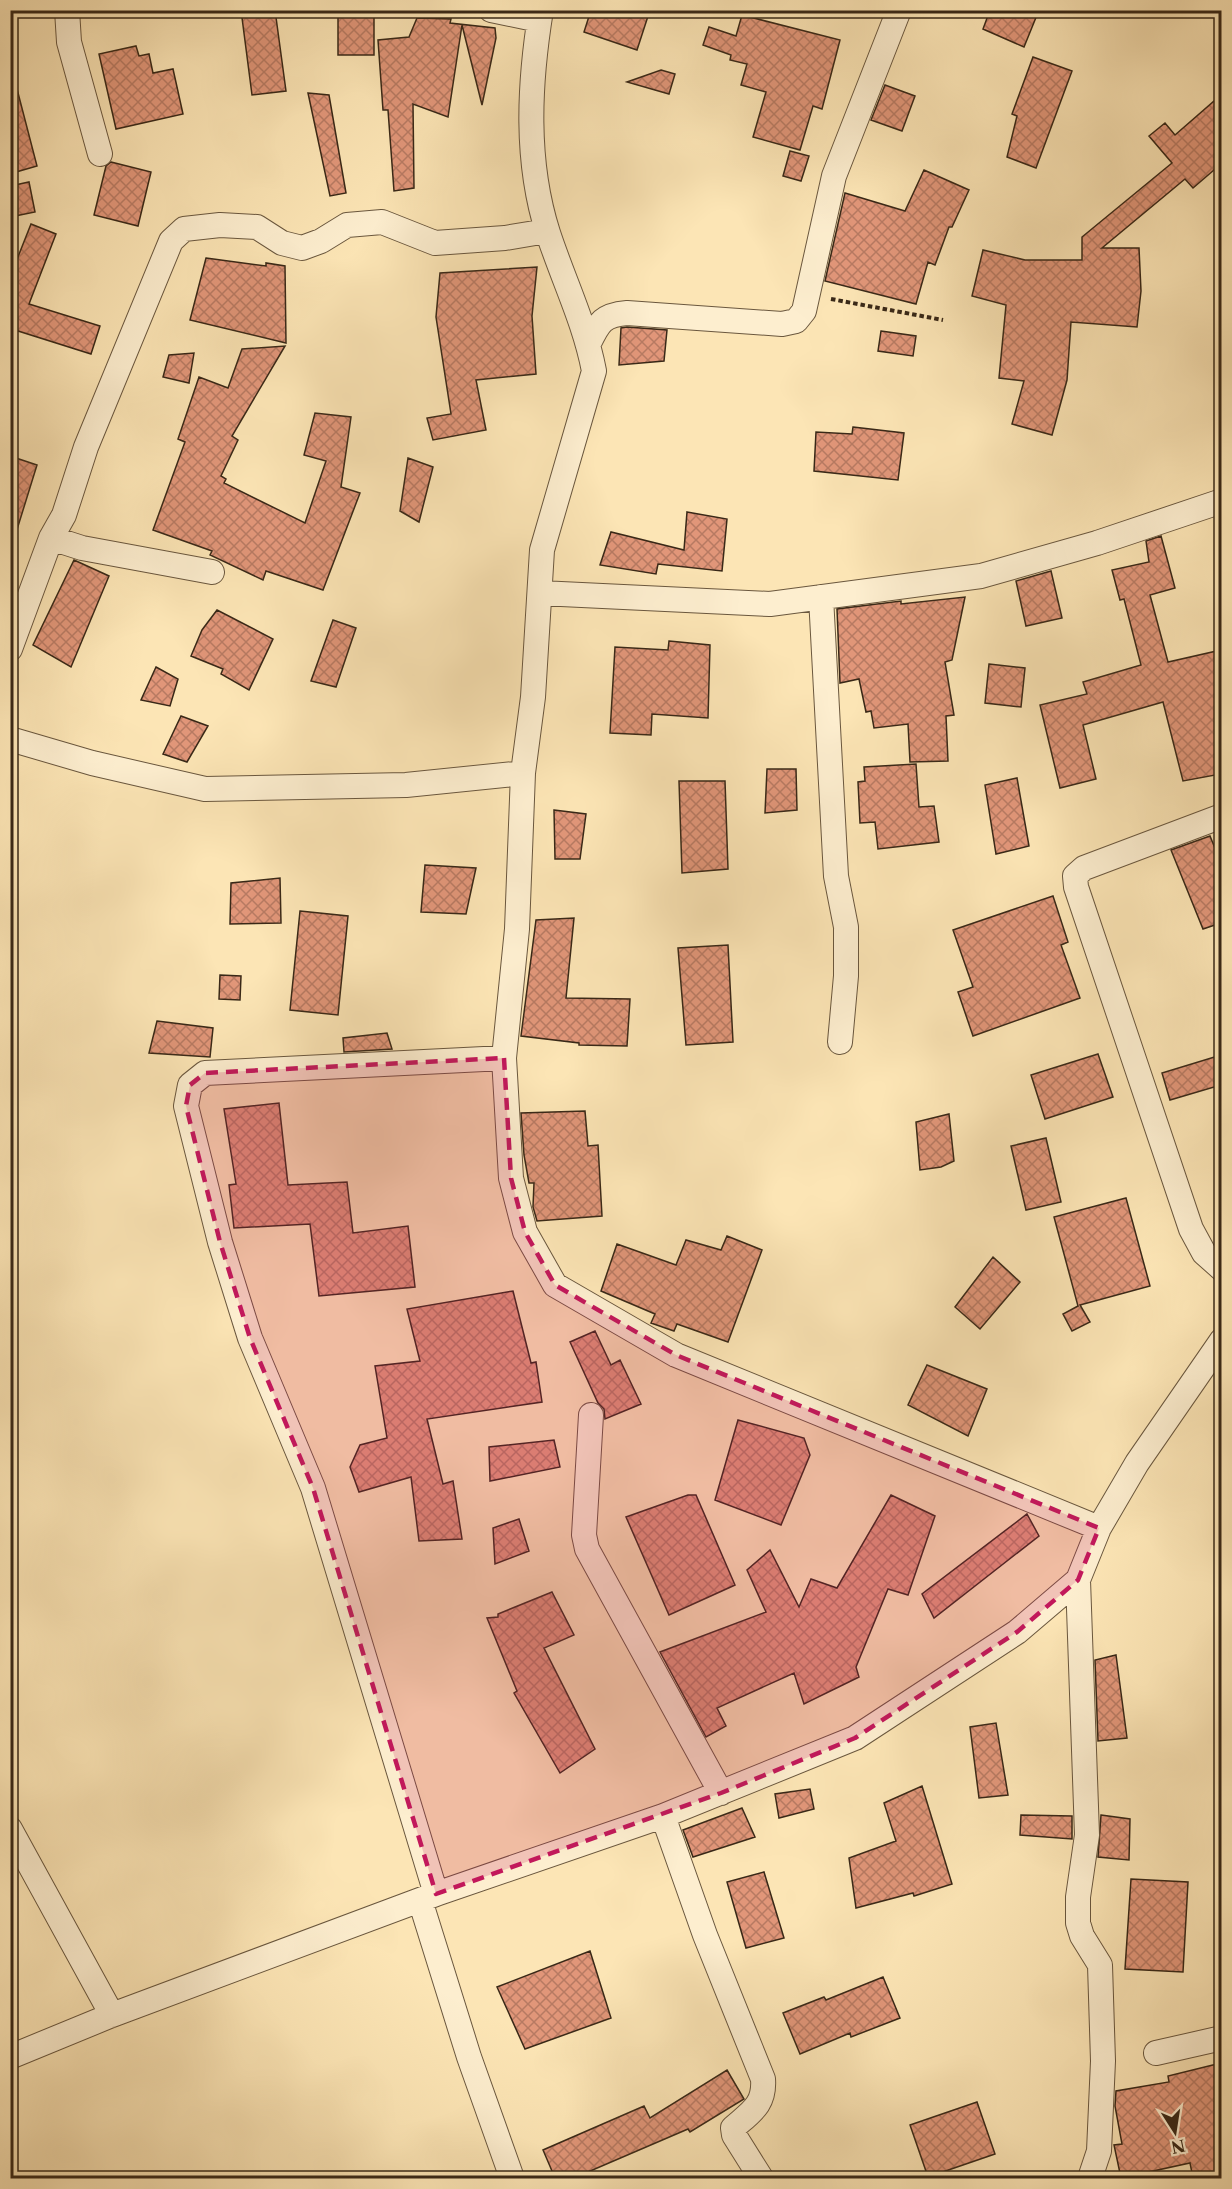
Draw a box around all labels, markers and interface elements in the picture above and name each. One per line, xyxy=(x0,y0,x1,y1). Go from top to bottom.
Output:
north arrow xyxy=(1145,2102,1205,2162)
text: N xyxy=(1169,2135,1187,2158)

